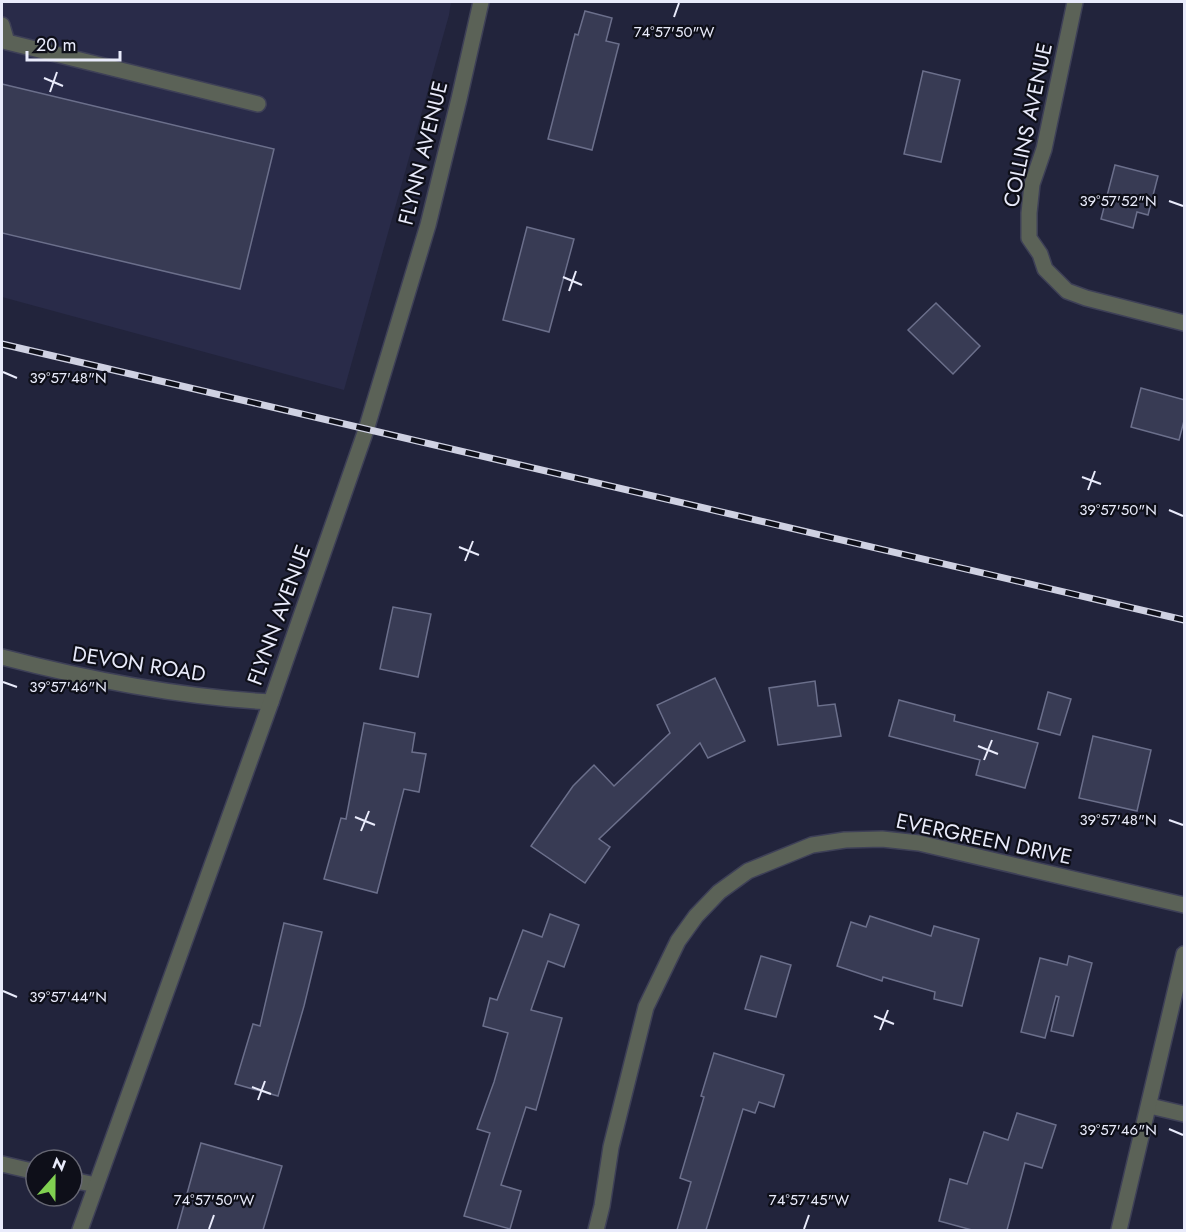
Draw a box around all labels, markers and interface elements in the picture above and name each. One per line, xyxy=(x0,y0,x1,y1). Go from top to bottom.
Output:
text: 74°57'50"W xyxy=(634,21,714,43)
scale bar xyxy=(27,24,120,62)
text: 20 m xyxy=(36,32,76,58)
street label: COLLINS AVENUE xyxy=(996,40,1060,210)
street label: FLYNN AVENUE xyxy=(391,78,455,228)
text: 39°57'52"N xyxy=(1079,190,1157,212)
text: 39°57'48"N xyxy=(29,367,107,389)
text: 39°57'50"N xyxy=(1079,499,1157,521)
street label: FLYNN AVENUE xyxy=(240,541,318,689)
street label: DEVON ROAD xyxy=(70,639,208,689)
text: 39°57'46"N xyxy=(29,676,107,698)
street label: EVERGREEN DRIVE xyxy=(893,806,1075,872)
text: 39°57'48"N xyxy=(1079,809,1157,831)
text: 39°57'44"N xyxy=(29,986,107,1008)
text: 39°57'46"N xyxy=(1079,1119,1157,1141)
north arrow xyxy=(24,1148,84,1208)
text: N xyxy=(49,1151,69,1177)
text: 74°57'50"W xyxy=(174,1189,254,1211)
text: 74°57'45"W xyxy=(769,1189,849,1211)

